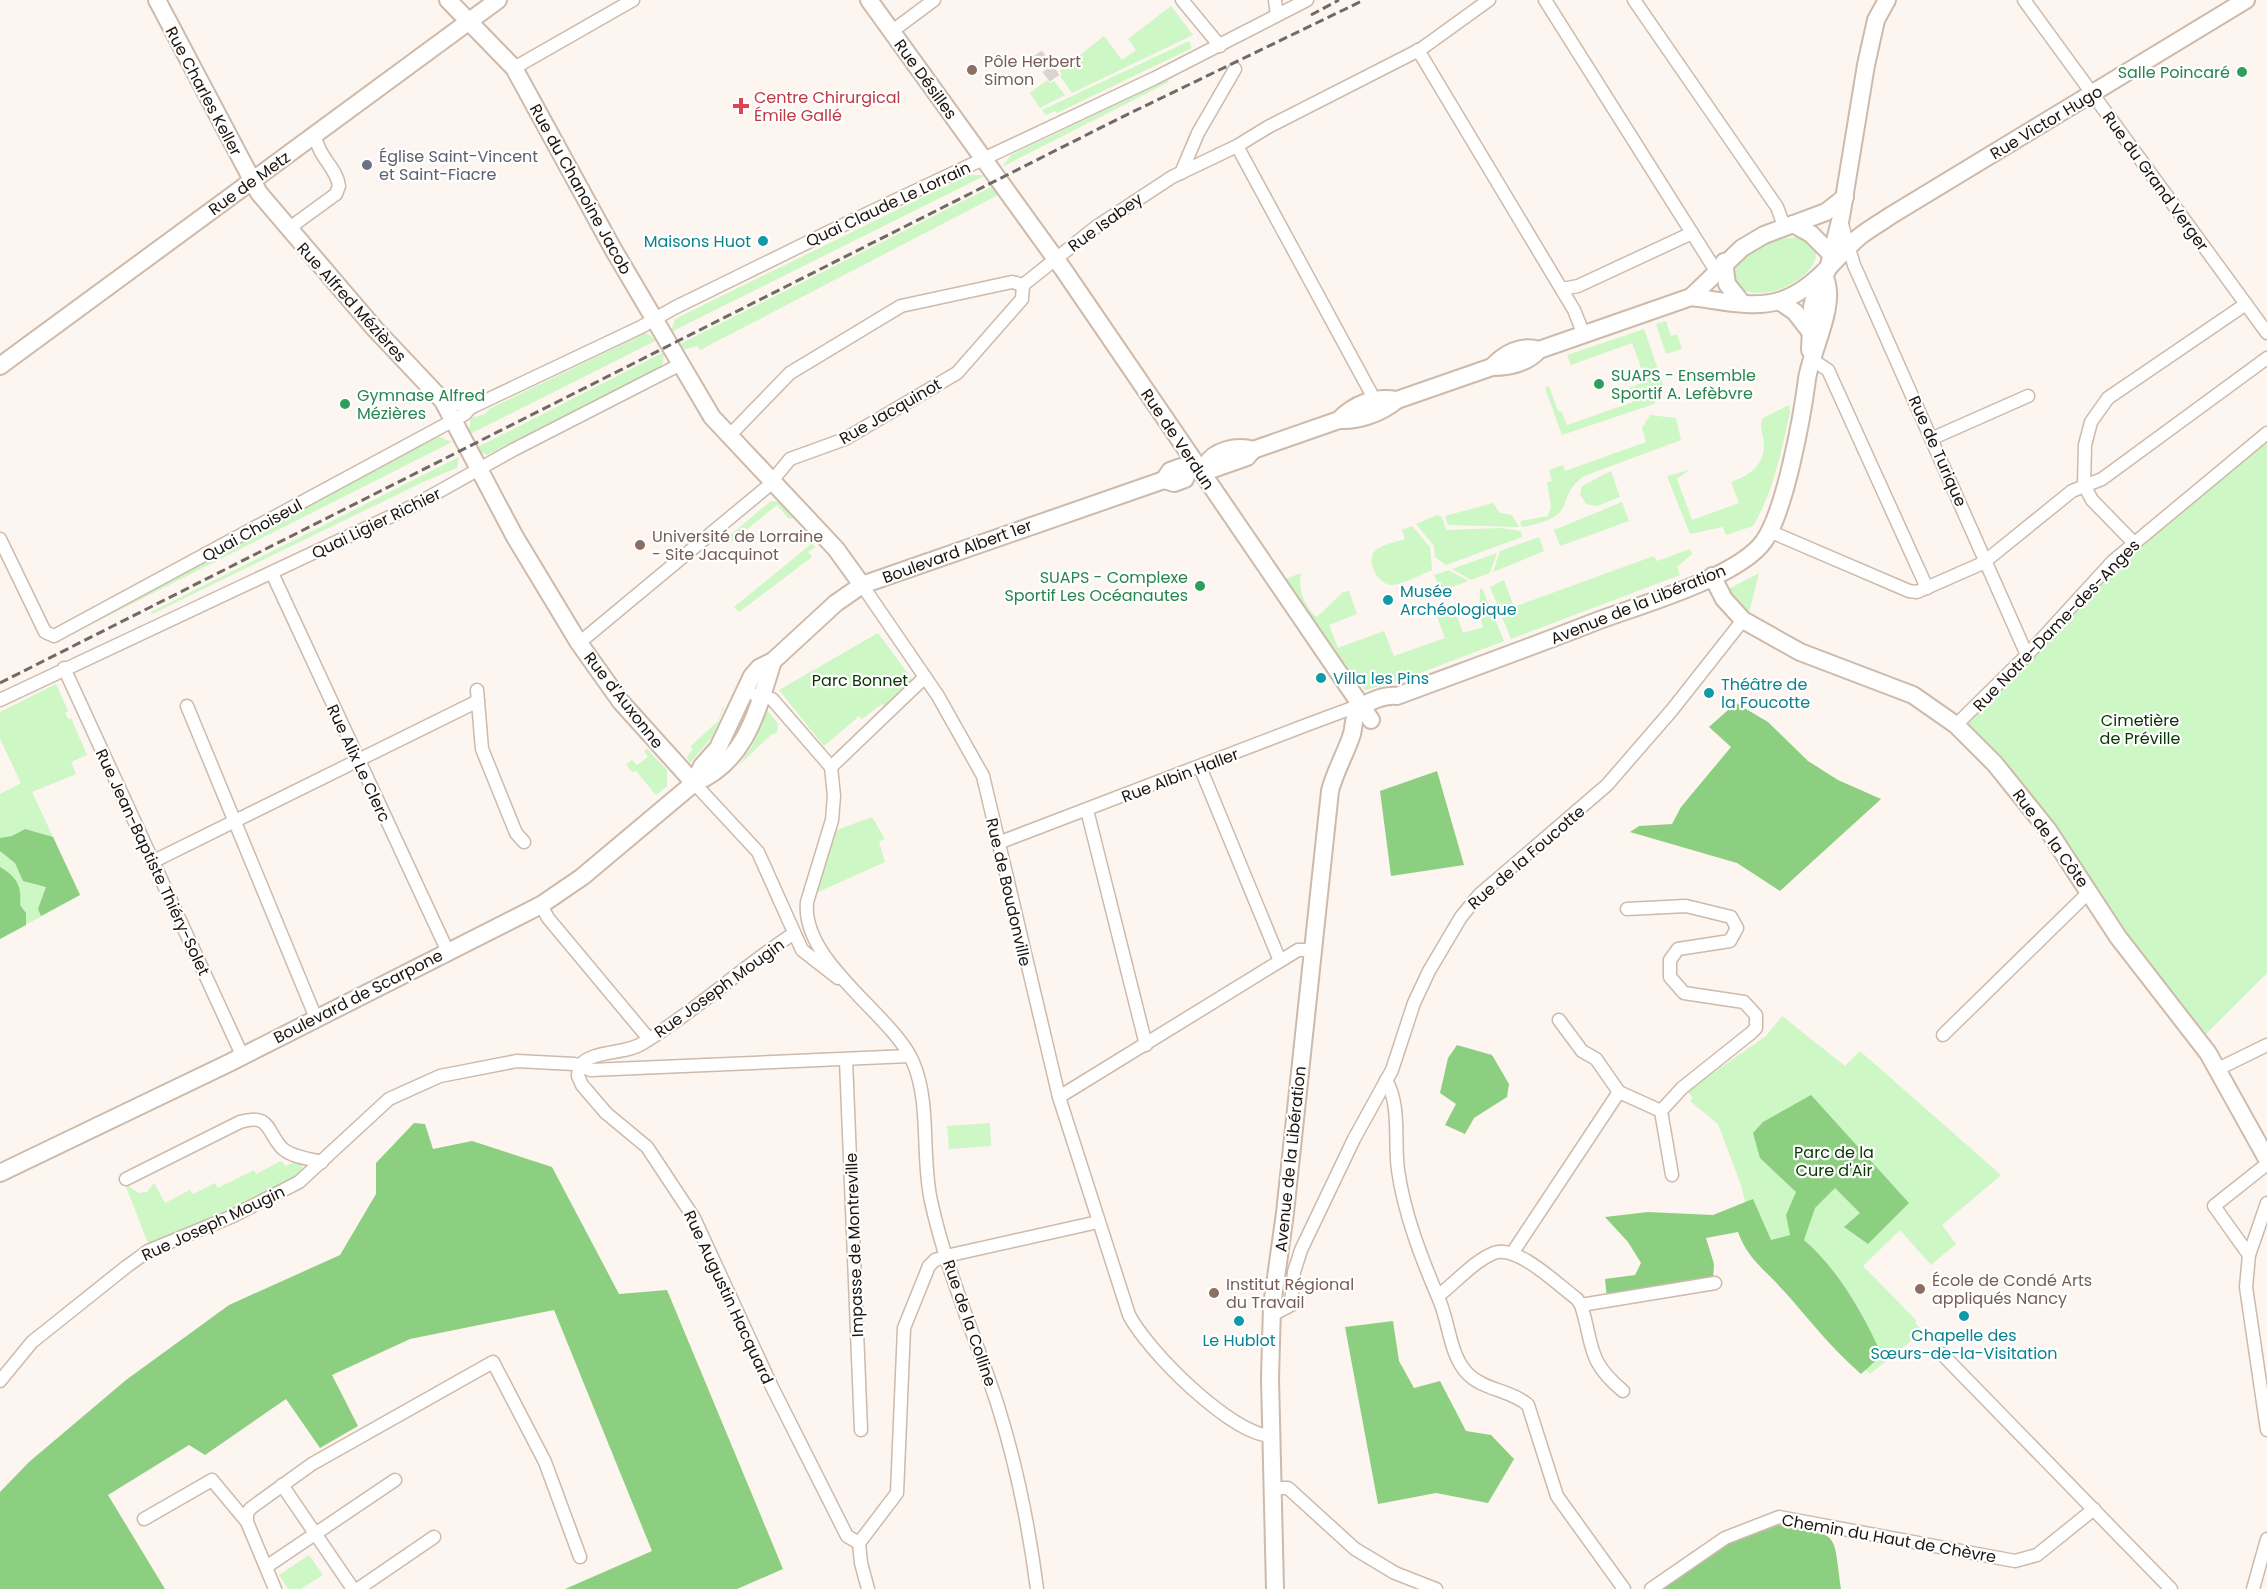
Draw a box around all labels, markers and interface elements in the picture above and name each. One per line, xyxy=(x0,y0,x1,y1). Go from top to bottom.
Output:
street label: Rue Charles Keller xyxy=(160,23,247,160)
street label: Rue Désilles xyxy=(889,35,962,124)
place label: Pôle Herbert Simon xyxy=(984,50,1081,91)
place label: Salle Poincaré xyxy=(2118,61,2230,84)
marker: Pôle Herbert Simon xyxy=(965,63,979,77)
marker: Salle Poincaré xyxy=(2235,65,2249,79)
street label: Rue Victor Hugo xyxy=(1986,80,2107,165)
place label: Centre Chirurgical Émile Gallé xyxy=(754,86,900,127)
marker: Centre Chirurgical Émile Gallé xyxy=(732,97,750,115)
street label: Rue du Chanoine Jacob xyxy=(524,100,637,279)
street label: Rue du Grand Verger xyxy=(2097,107,2214,256)
place label: Église Saint-Vincent et Saint-Fiacre xyxy=(379,145,538,186)
street label: Rue de Metz xyxy=(204,146,295,221)
street label: Quai Claude Le Lorrain xyxy=(802,156,974,253)
marker: Église Saint-Vincent et Saint-Fiacre xyxy=(360,158,374,172)
street label: Rue Isabey xyxy=(1063,188,1147,257)
place label: Maisons Huot xyxy=(644,230,751,253)
marker: Maisons Huot xyxy=(756,234,770,248)
street label: Rue Alfred Mézières xyxy=(291,237,412,367)
place label: SUAPS - Ensemble Sportif A. Lefèbvre xyxy=(1611,364,1756,405)
street label: Rue Jacquinot xyxy=(835,373,946,450)
marker: SUAPS - Ensemble Sportif A. Lefèbvre xyxy=(1592,377,1606,391)
place label: Gymnase Alfred Mézières xyxy=(357,384,485,425)
street label: Rue de Verdun xyxy=(1135,384,1220,494)
street label: Rue de Turique xyxy=(1903,392,1972,510)
marker: Gymnase Alfred Mézières xyxy=(338,397,352,411)
street label: Quai Ligier Richier xyxy=(308,482,445,565)
street label: Quai Choiseul xyxy=(198,493,306,567)
street label: Boulevard Albert 1er xyxy=(879,514,1035,589)
place label: Université de Lorraine - Site Jacquinot xyxy=(652,525,823,566)
street label: Rue Notre-Dame-des-Anges xyxy=(1968,534,2145,717)
marker: Université de Lorraine - Site Jacquinot xyxy=(633,538,647,552)
street label: Avenue de la Libération xyxy=(1547,559,1729,650)
place label: SUAPS - Complexe Sportif Les Océanautes xyxy=(1004,566,1188,607)
marker: SUAPS - Complexe Sportif Les Océanautes xyxy=(1193,579,1207,593)
place label: Musée Archéologique xyxy=(1400,580,1517,621)
marker: Musée Archéologique xyxy=(1381,593,1395,607)
street label: Rue d'Auxonne xyxy=(579,647,669,753)
place label: Villa les Pins xyxy=(1333,667,1429,690)
park label: Parc Bonnet xyxy=(812,669,908,692)
marker: Villa les Pins xyxy=(1314,671,1328,685)
place label: Théâtre de la Foucotte xyxy=(1721,673,1810,714)
marker: Théâtre de la Foucotte xyxy=(1702,686,1716,700)
street label: Rue Alix Le Clerc xyxy=(321,700,396,826)
park label: Cimetière de Préville xyxy=(2100,709,2181,750)
street label: Rue Albin Haller xyxy=(1118,743,1242,808)
street label: Rue Jean-Baptiste Thiéry-Solet xyxy=(90,745,215,980)
street label: Rue de la Côte xyxy=(2007,784,2094,892)
street label: Rue de la Foucotte xyxy=(1463,800,1590,915)
street label: Rue de Boudonville xyxy=(980,816,1037,969)
street label: Rue Joseph Mougin xyxy=(650,933,789,1043)
street label: Boulevard de Scarpone xyxy=(270,944,447,1049)
street label: Avenue de la Libération xyxy=(1269,1065,1312,1253)
park label: Parc de la Cure d'Air xyxy=(1794,1141,1874,1182)
street label: Impasse de Montreville xyxy=(840,1152,869,1338)
street label: Rue Joseph Mougin xyxy=(138,1180,289,1267)
street label: Rue Augustin Hacquard xyxy=(678,1207,779,1388)
street label: Rue de la Colline xyxy=(937,1257,1002,1390)
place label: École de Condé Arts appliqués Nancy xyxy=(1932,1269,2092,1310)
place label: Institut Régional du Travail xyxy=(1226,1273,1354,1314)
marker: École de Condé Arts appliqués Nancy xyxy=(1913,1282,1927,1296)
marker: Institut Régional du Travail xyxy=(1207,1286,1221,1300)
marker: Chapelle des Sœurs-de-la-Visitation xyxy=(1957,1309,1971,1323)
marker: Le Hublot xyxy=(1232,1314,1246,1328)
place label: Chapelle des Sœurs-de-la-Visitation xyxy=(1870,1324,2058,1365)
place label: Le Hublot xyxy=(1202,1329,1276,1352)
street label: Chemin du Haut de Chèvre xyxy=(1780,1508,1998,1569)

